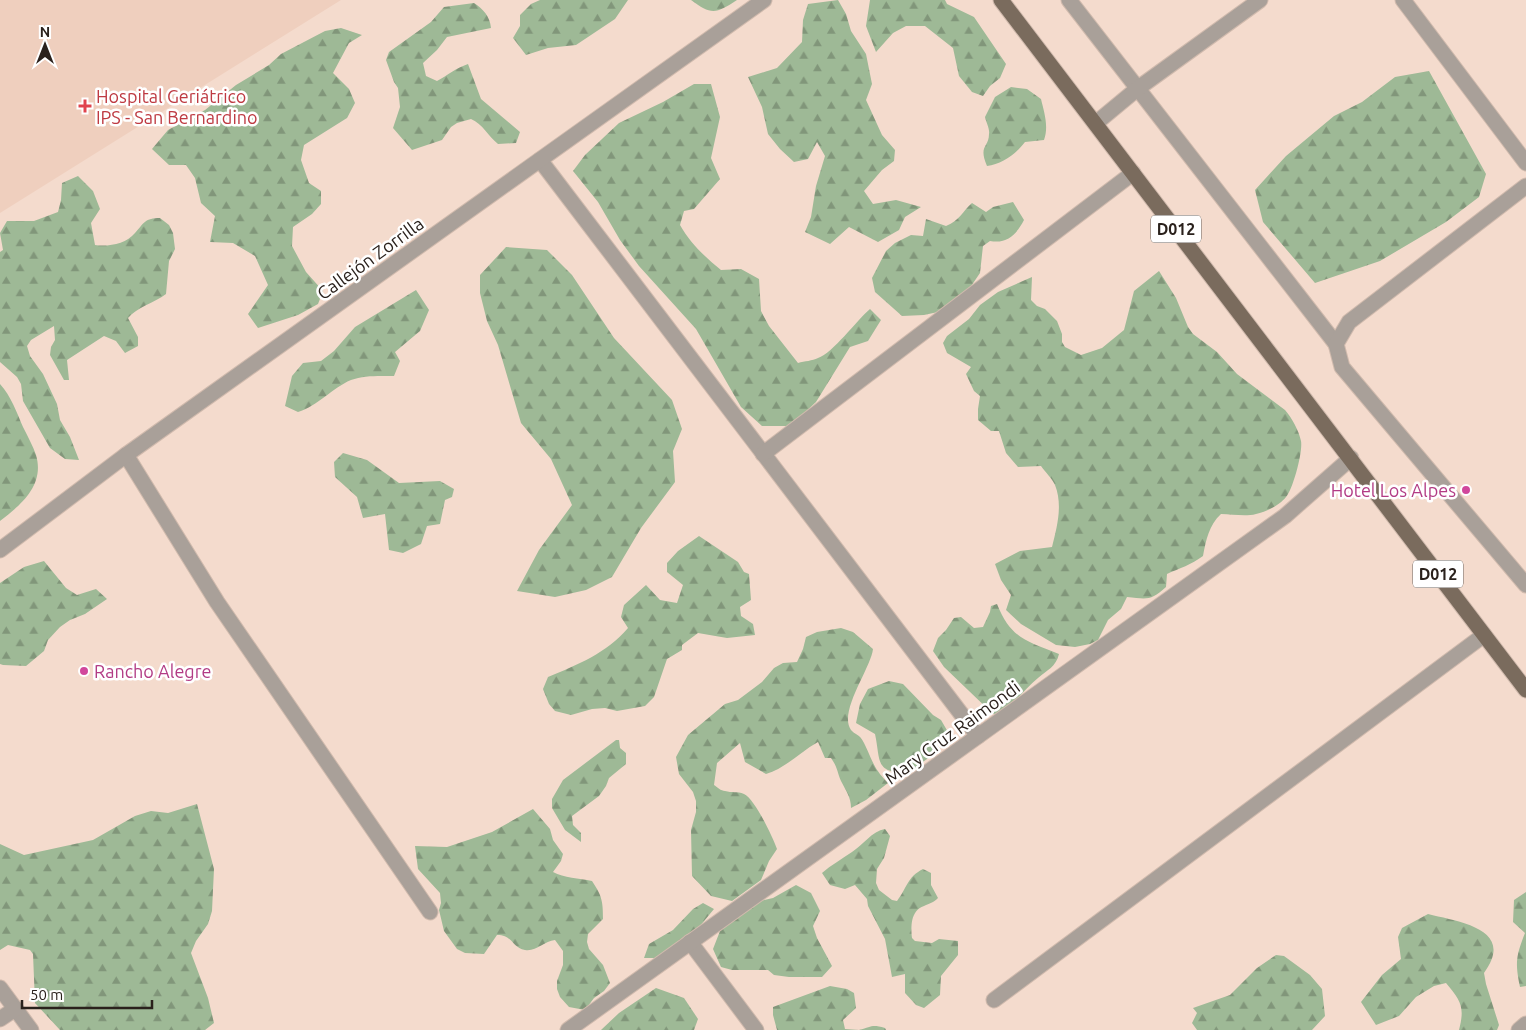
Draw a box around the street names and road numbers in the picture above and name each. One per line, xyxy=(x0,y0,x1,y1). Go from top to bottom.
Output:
street label: Callejón Zorrilla xyxy=(313,213,427,303)
road number: D012 xyxy=(1151,215,1201,242)
road number: D012 xyxy=(1413,560,1463,588)
street label: Mary Cruz Raimondi xyxy=(881,676,1023,788)

